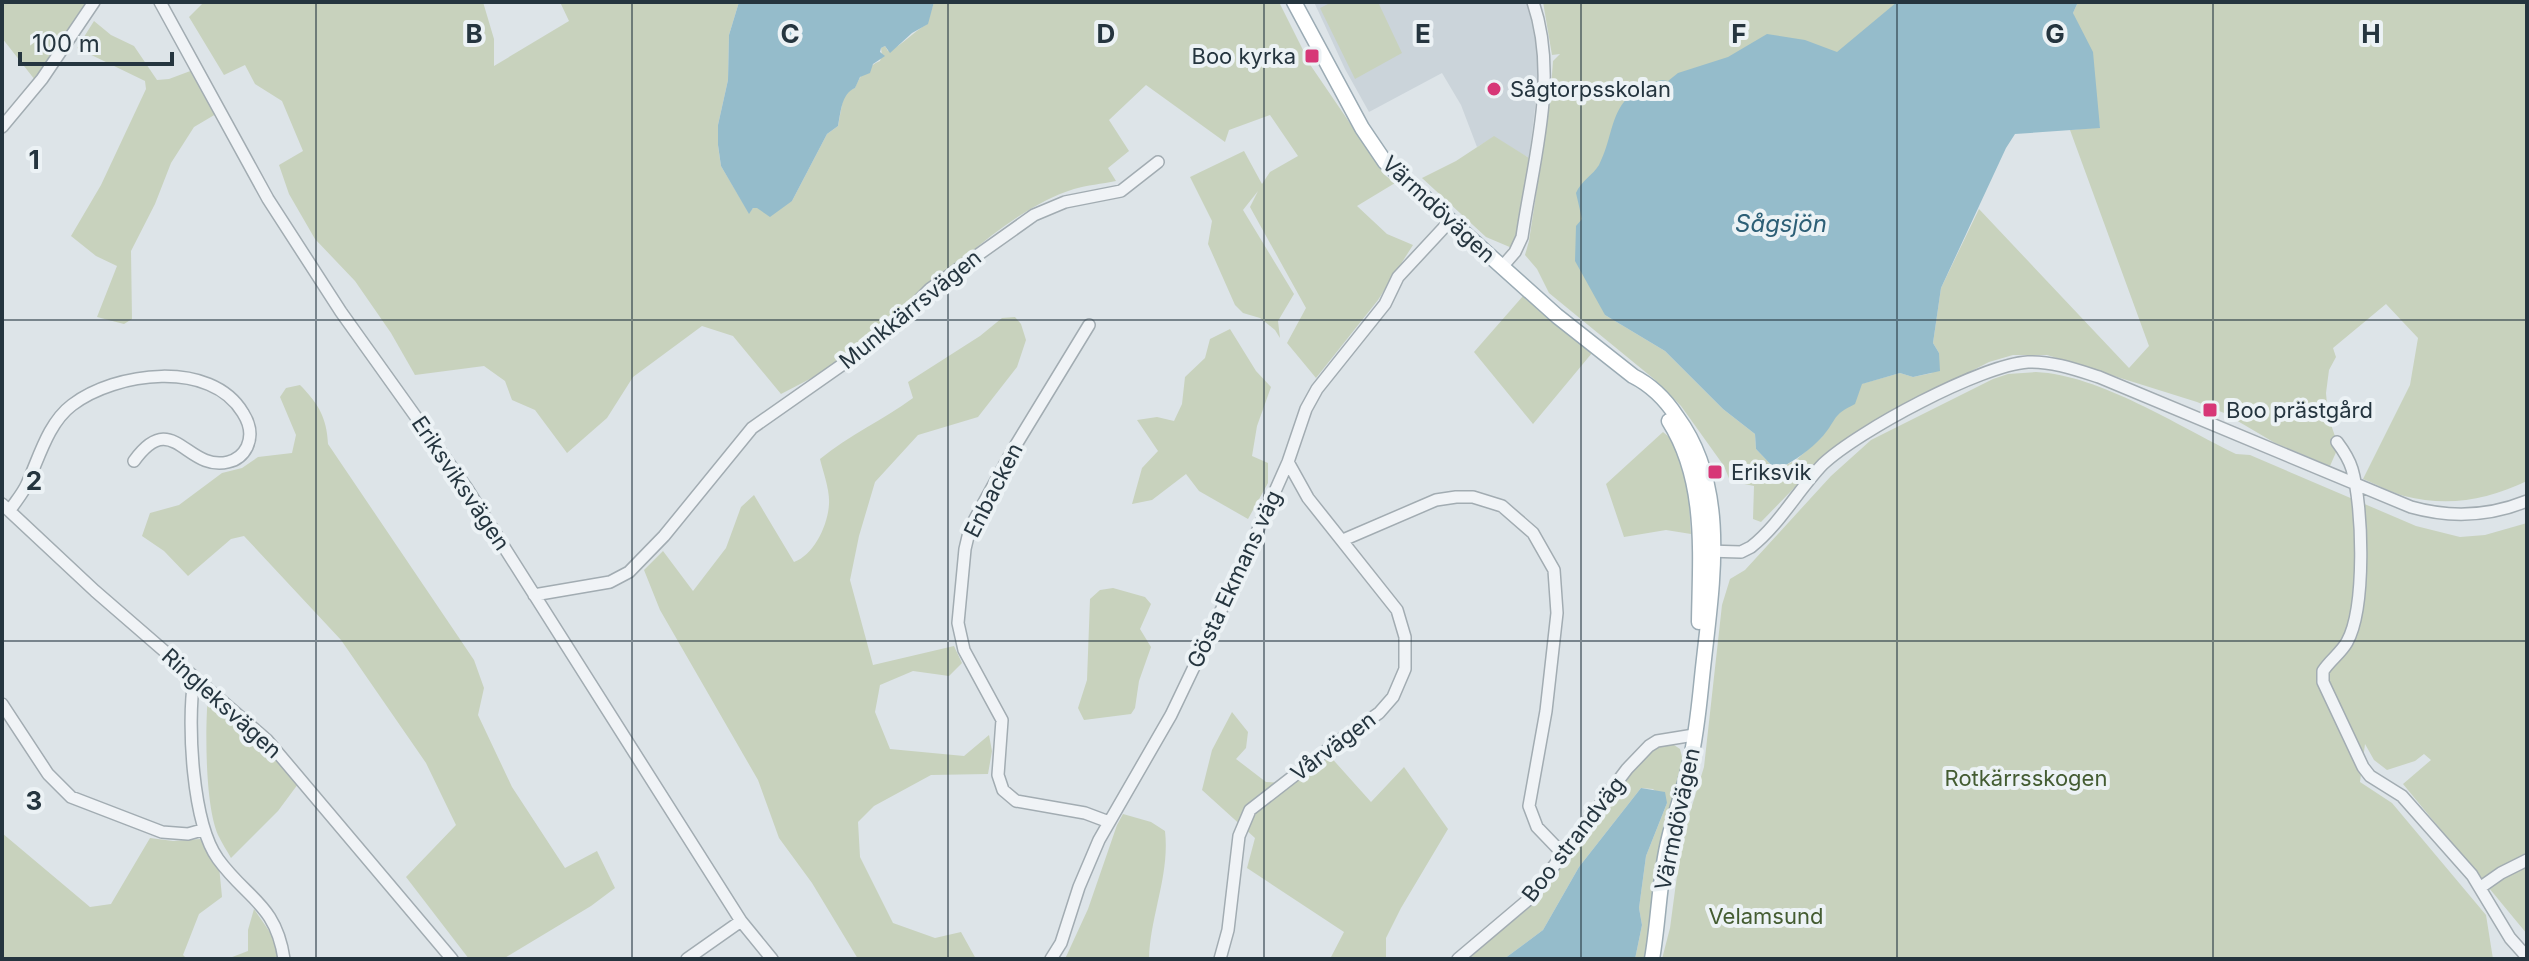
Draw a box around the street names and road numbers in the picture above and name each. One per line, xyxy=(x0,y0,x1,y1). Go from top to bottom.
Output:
street label: Värmdövägen xyxy=(1377,150,1501,268)
street label: Munkkärrsvägen xyxy=(834,244,986,374)
street label: Eriksviksvägen xyxy=(407,411,515,555)
street label: Enbacken xyxy=(958,439,1028,541)
street label: Gösta Ekmans väg xyxy=(1181,486,1287,672)
street label: Ringleksvägen xyxy=(157,643,287,763)
street label: Vårvägen xyxy=(1286,706,1380,786)
street label: Värmdövägen xyxy=(1649,746,1705,892)
street label: Boo strandväg xyxy=(1516,771,1630,907)

